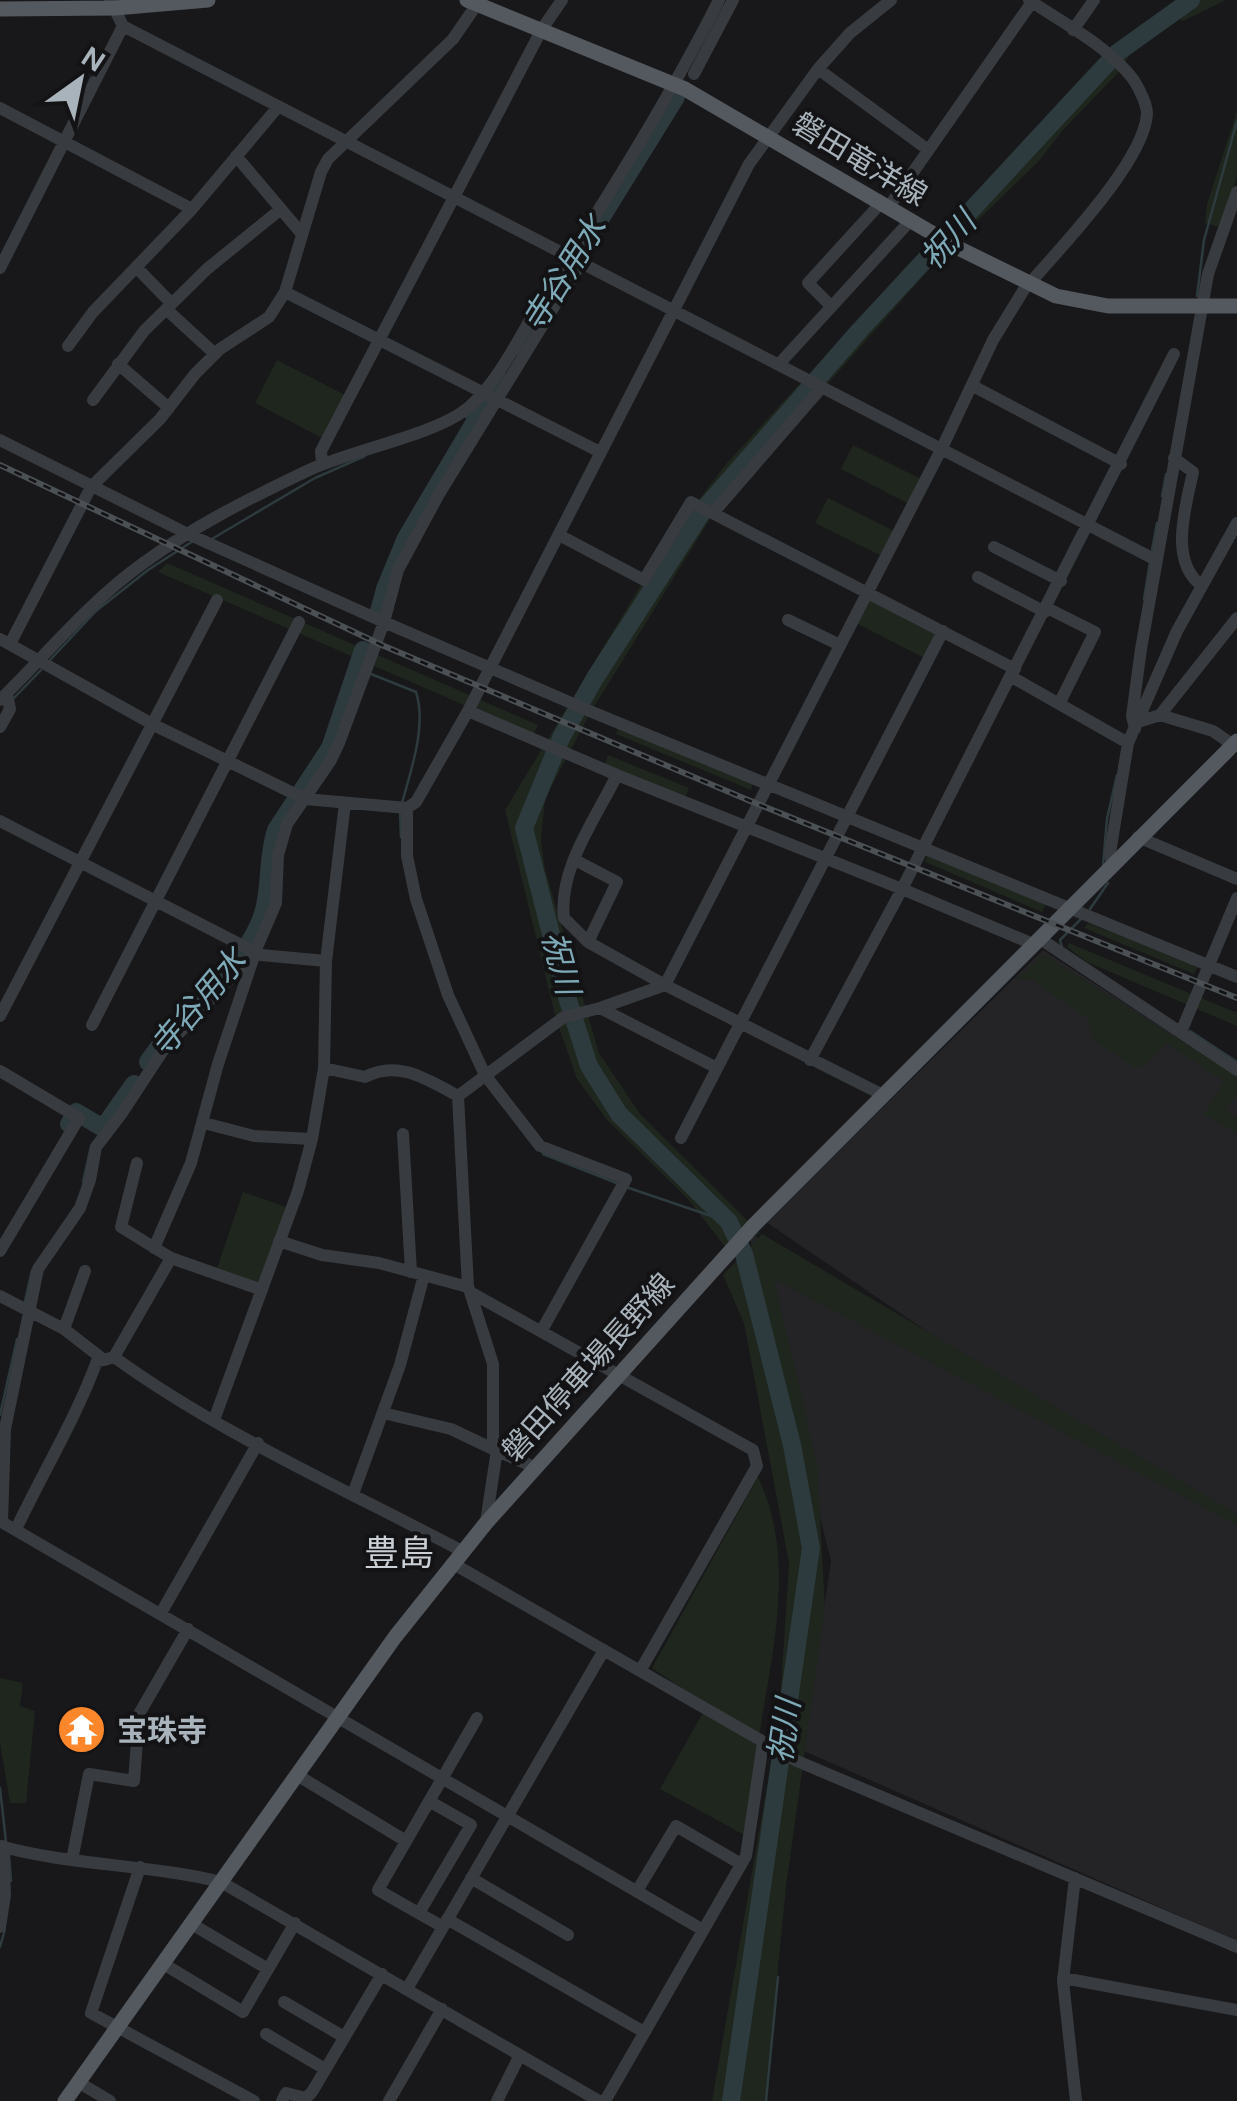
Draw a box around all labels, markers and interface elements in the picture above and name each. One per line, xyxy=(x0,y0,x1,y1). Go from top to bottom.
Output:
north arrow xyxy=(30,30,130,130)
text: N xyxy=(75,38,112,81)
street label: 磐田竜洋線 xyxy=(786,104,934,214)
water label: 祝川 xyxy=(911,200,987,278)
water label: 寺谷用水 xyxy=(512,206,617,339)
water label: 祝川 xyxy=(532,927,590,1002)
water label: 寺谷用水 xyxy=(141,938,257,1066)
street label: 磐田停車場長野線 xyxy=(493,1265,683,1469)
district label: 豊島 xyxy=(364,1530,434,1576)
water label: 祝川 xyxy=(759,1693,810,1766)
temple icon: 宝珠寺 xyxy=(56,1704,108,1756)
place label: 宝珠寺 xyxy=(117,1711,207,1750)

